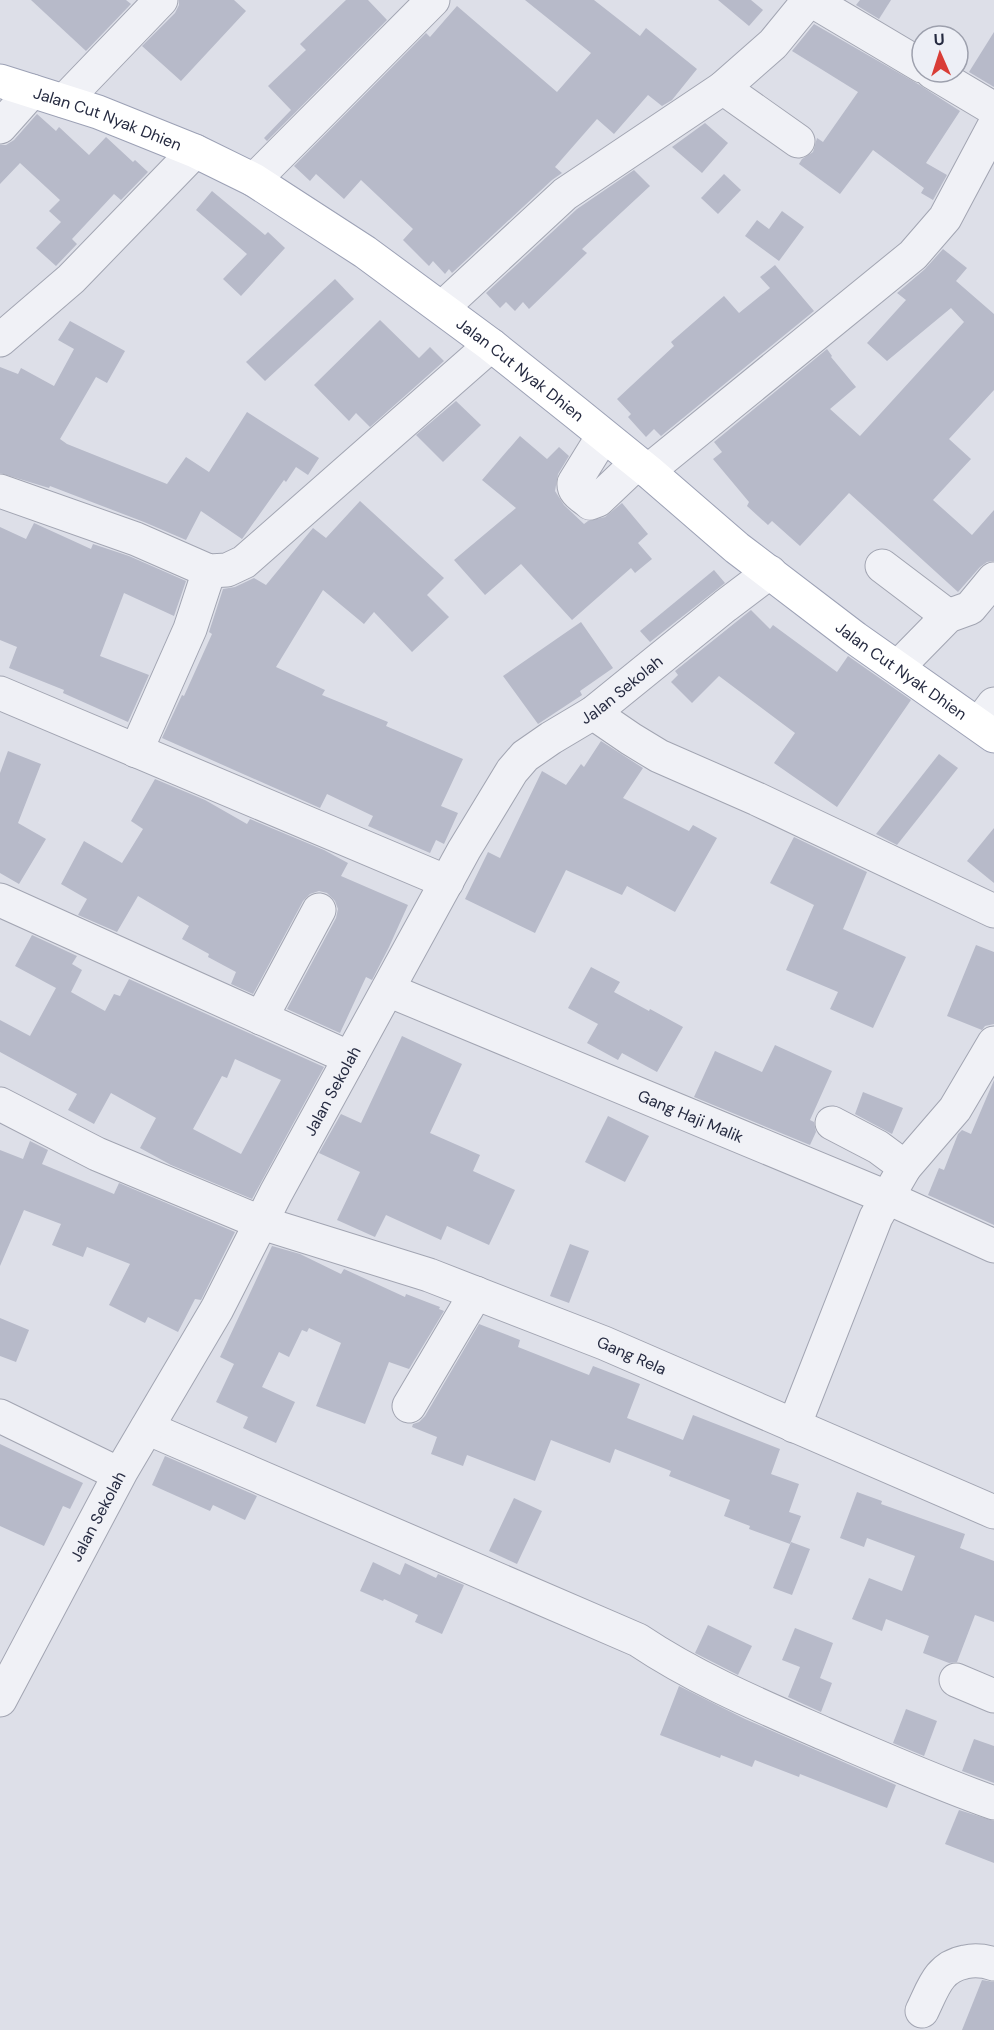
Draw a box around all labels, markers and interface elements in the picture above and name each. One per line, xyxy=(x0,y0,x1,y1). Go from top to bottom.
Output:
north arrow xyxy=(910,24,970,84)
text: U xyxy=(933,29,945,50)
street label: Jalan Cut Nyak Dhien xyxy=(31,82,185,156)
street label: Jalan Cut Nyak Dhien xyxy=(452,313,588,426)
street label: Jalan Cut Nyak Dhien xyxy=(831,617,971,725)
street label: Jalan Sekolah xyxy=(577,651,667,729)
street label: Jalan Sekolah xyxy=(299,1042,366,1140)
street label: Gang Haji Malik xyxy=(635,1085,747,1148)
street label: Gang Rela xyxy=(594,1331,670,1380)
street label: Jalan Sekolah xyxy=(65,1468,130,1565)

